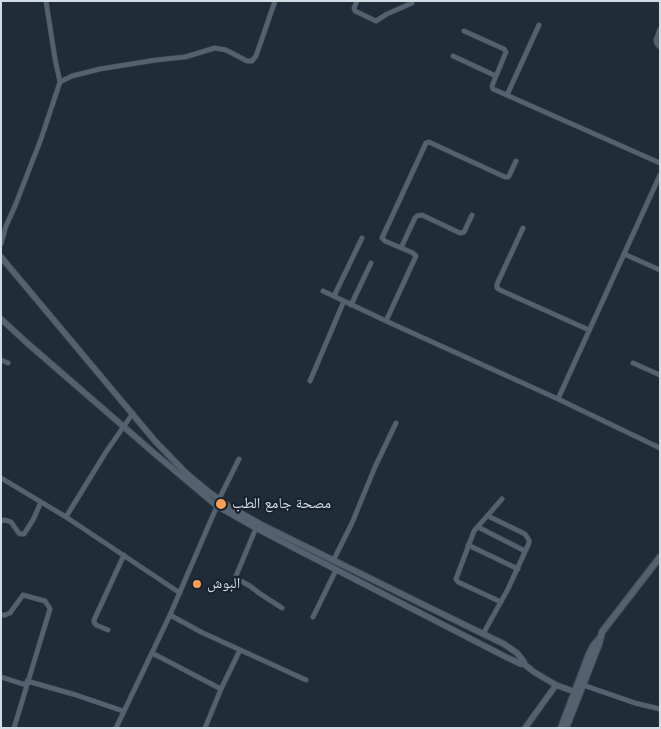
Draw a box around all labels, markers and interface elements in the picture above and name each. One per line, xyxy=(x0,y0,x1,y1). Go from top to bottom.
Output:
place label: مصحة جامع الطب xyxy=(232,495,331,513)
marker: مصحة جامع الطب xyxy=(214,497,228,511)
place label: البوش xyxy=(207,575,240,593)
marker: البوش xyxy=(191,578,203,590)

